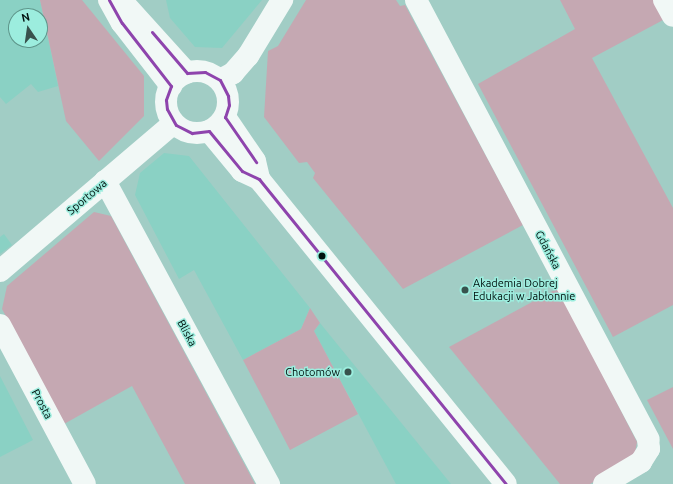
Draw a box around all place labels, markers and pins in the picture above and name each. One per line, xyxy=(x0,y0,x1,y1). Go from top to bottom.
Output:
unlabelled marker xyxy=(317,251,327,261)
place label: Akademia Dobrej Edukacji w Jabłonnie xyxy=(473,277,575,303)
marker: Akademia Dobrej Edukacji w Jabłonnie xyxy=(460,285,470,295)
place label: Chotomów xyxy=(285,365,340,379)
marker: Chotomów xyxy=(343,367,353,377)

